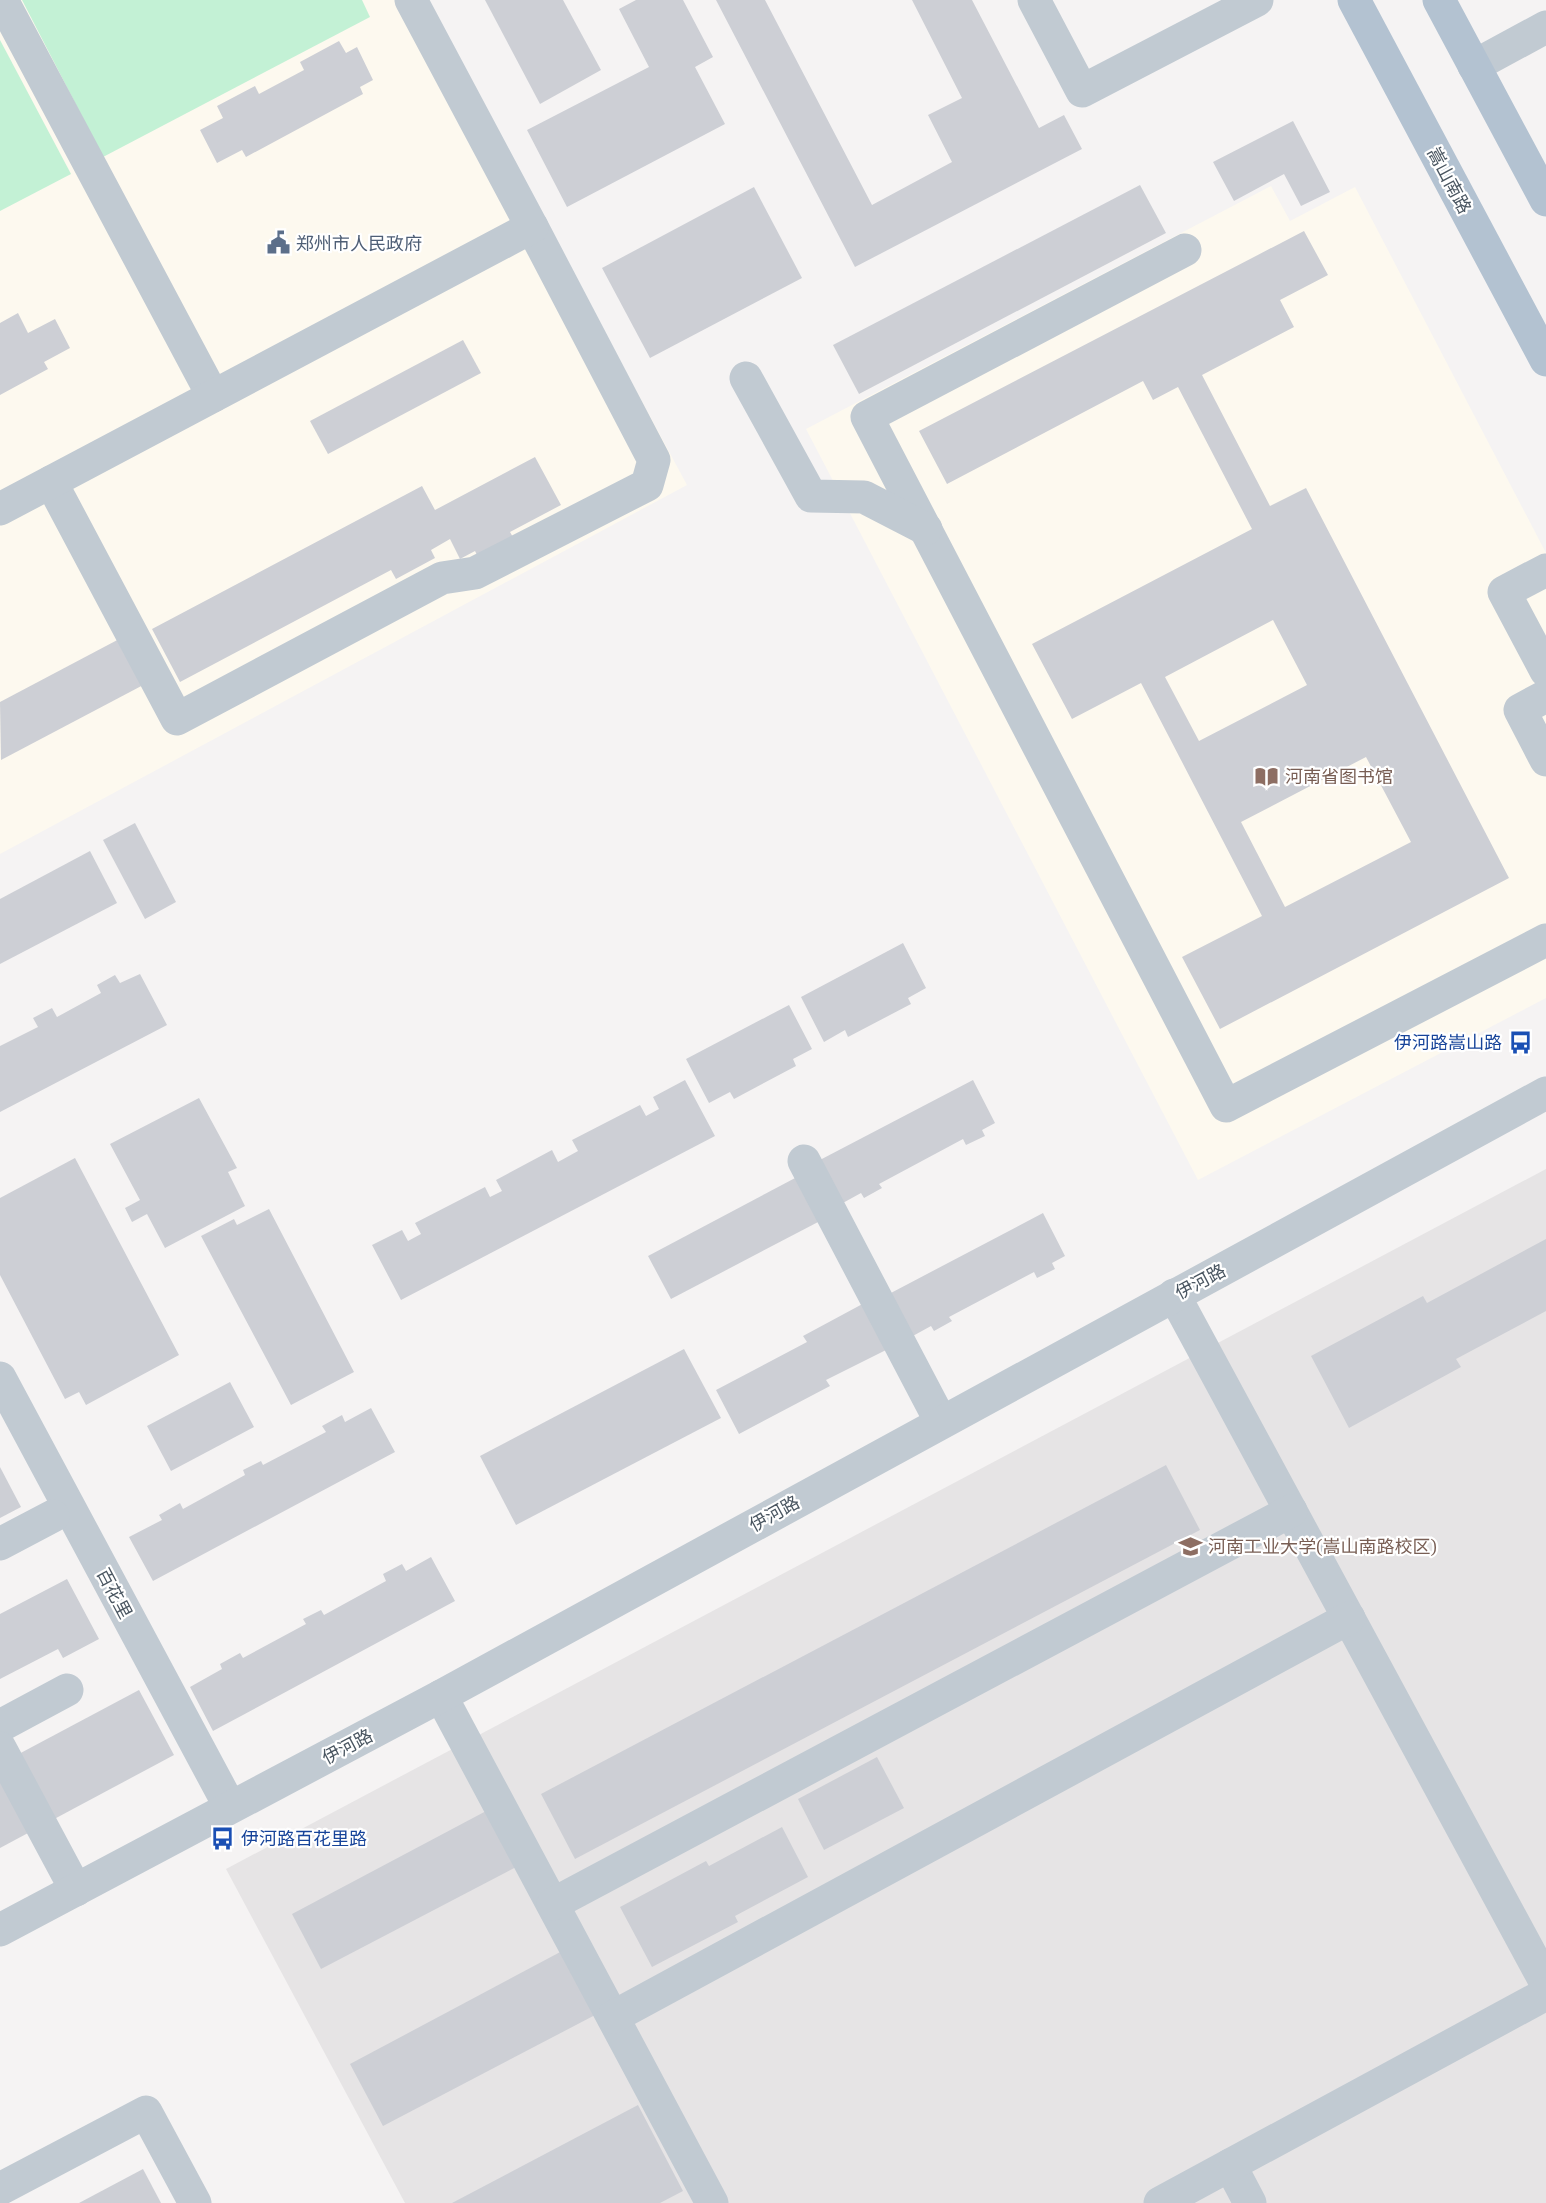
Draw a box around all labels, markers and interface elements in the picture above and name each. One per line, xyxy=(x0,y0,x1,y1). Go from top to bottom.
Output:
street label: 嵩山南路 xyxy=(1423,143,1477,217)
public building icon: 郑州市人民政府 xyxy=(265,230,291,256)
place label: 郑州市人民政府 xyxy=(296,232,422,254)
library icon: 河南省图书馆 xyxy=(1254,763,1280,789)
place label: 河南省图书馆 xyxy=(1285,765,1393,787)
bus stop icon: 伊河路嵩山路 xyxy=(1507,1029,1533,1055)
place label: 伊河路嵩山路 xyxy=(1394,1031,1502,1053)
street label: 伊河路 xyxy=(1171,1259,1229,1303)
street label: 伊河路 xyxy=(745,1490,803,1536)
school or university icon: 河南工业大学(嵩山南路校区) xyxy=(1177,1533,1203,1559)
place label: 河南工业大学(嵩山南路校区) xyxy=(1208,1535,1437,1557)
street label: 百花里 xyxy=(93,1564,137,1622)
street label: 伊河路 xyxy=(318,1724,376,1768)
bus stop icon: 伊河路百花里路 xyxy=(210,1825,236,1851)
place label: 伊河路百花里路 xyxy=(241,1827,367,1849)

